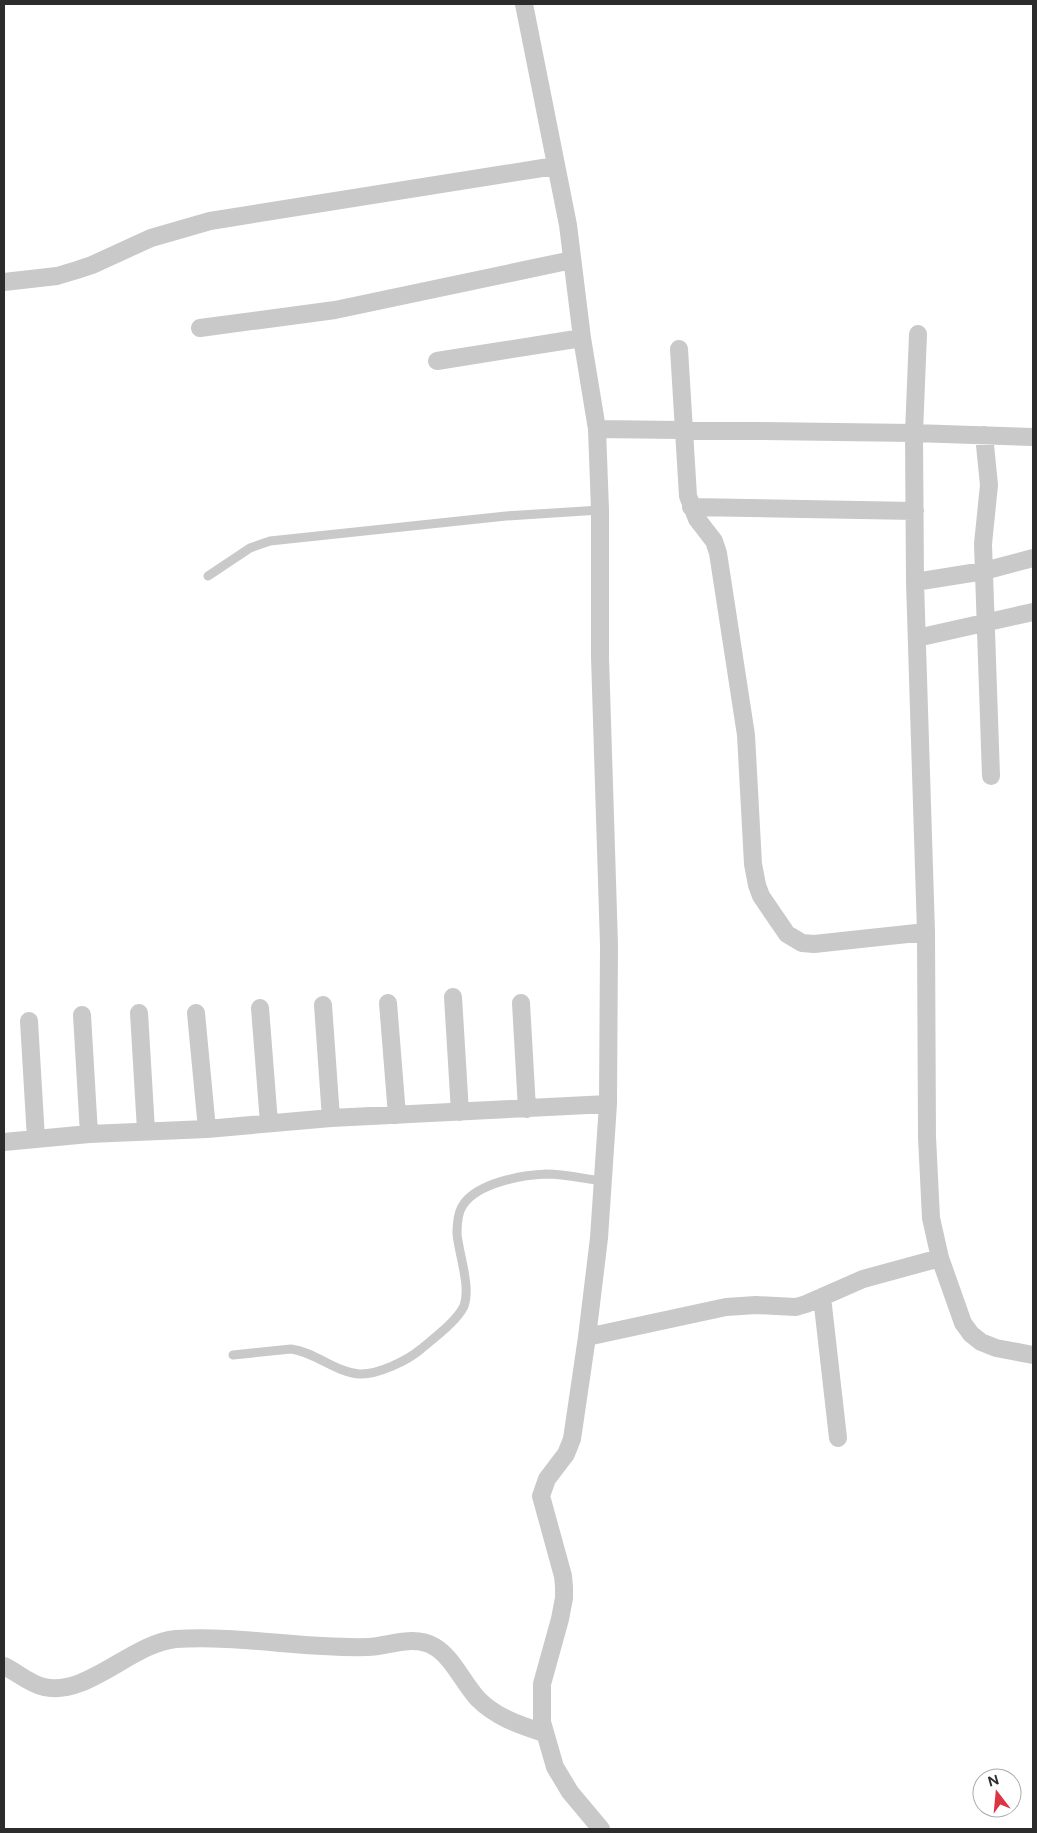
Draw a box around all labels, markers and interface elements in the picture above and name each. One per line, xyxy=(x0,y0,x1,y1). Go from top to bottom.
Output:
north arrow xyxy=(972,1768,1022,1818)
text: N xyxy=(986,1771,1001,1791)

